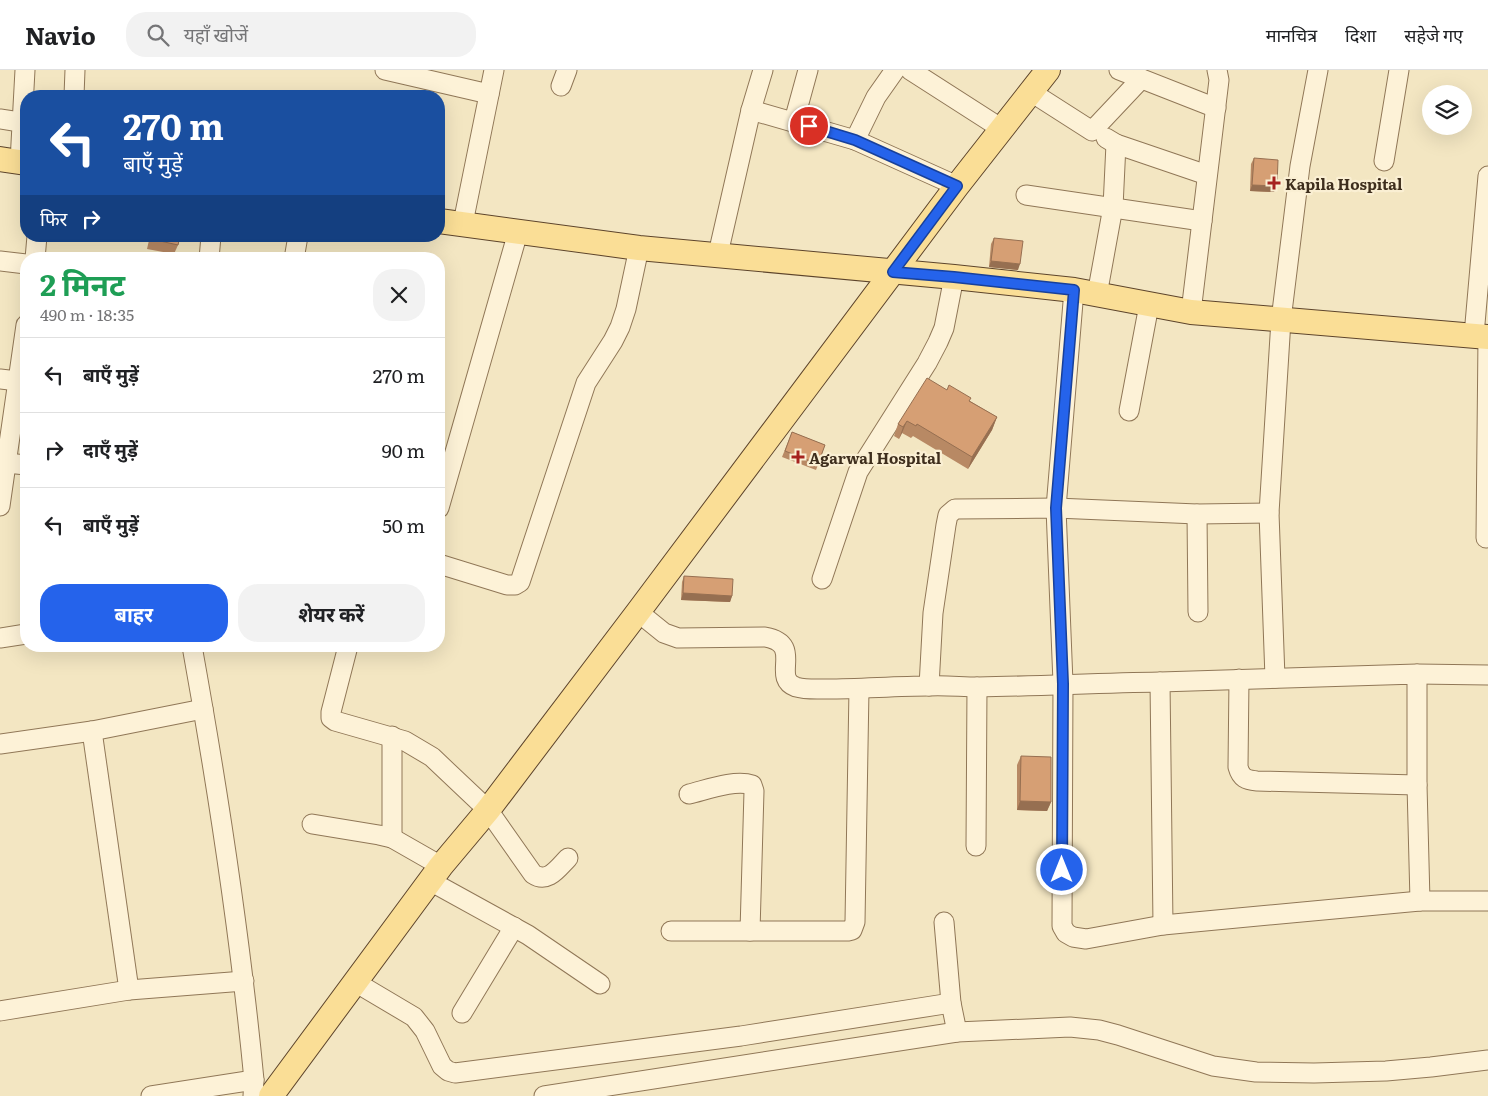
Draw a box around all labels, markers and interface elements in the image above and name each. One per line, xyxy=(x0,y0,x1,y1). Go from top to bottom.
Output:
search box xyxy=(126,12,476,57)
text: Navio xyxy=(25,17,96,52)
text: यहाँ खोजें xyxy=(184,20,248,48)
icon: search xyxy=(144,21,172,49)
text: मानचित्र xyxy=(1266,21,1317,48)
text: दिशा xyxy=(1345,21,1376,48)
text: सहेजे गए xyxy=(1404,21,1463,48)
map controls xyxy=(1422,85,1472,135)
button: layers xyxy=(1422,85,1472,135)
text: 270 m xyxy=(123,99,224,151)
pin xyxy=(788,105,830,147)
icon: left xyxy=(40,110,105,175)
icon: arrive xyxy=(795,112,823,140)
text: बाएँ मुड़ें xyxy=(123,146,183,179)
place label: Kapila Hospital xyxy=(1285,172,1403,195)
marker: Kapila Hospital xyxy=(1267,176,1281,190)
text: फिर xyxy=(40,204,67,232)
icon: right xyxy=(77,205,105,233)
text: 2 मिनट xyxy=(40,261,125,305)
button: close xyxy=(373,269,425,321)
text: 490 m · 18:35 xyxy=(40,302,134,326)
text: बाएँ मुड़ें xyxy=(83,360,139,388)
icon: left xyxy=(40,361,68,389)
text: 270 m xyxy=(373,361,425,389)
text: दाएँ मुड़ें xyxy=(83,435,138,463)
icon: right xyxy=(40,436,68,464)
text: 90 m xyxy=(382,436,425,464)
place label: Agarwal Hospital xyxy=(809,446,942,469)
marker: Agarwal Hospital xyxy=(791,450,805,464)
text: बाएँ मुड़ें xyxy=(83,510,139,538)
icon: left xyxy=(40,511,68,539)
text: 50 m xyxy=(382,511,425,539)
button: बाहर xyxy=(40,584,228,642)
button: शेयर करें xyxy=(238,584,425,642)
position arrow xyxy=(1035,843,1087,895)

